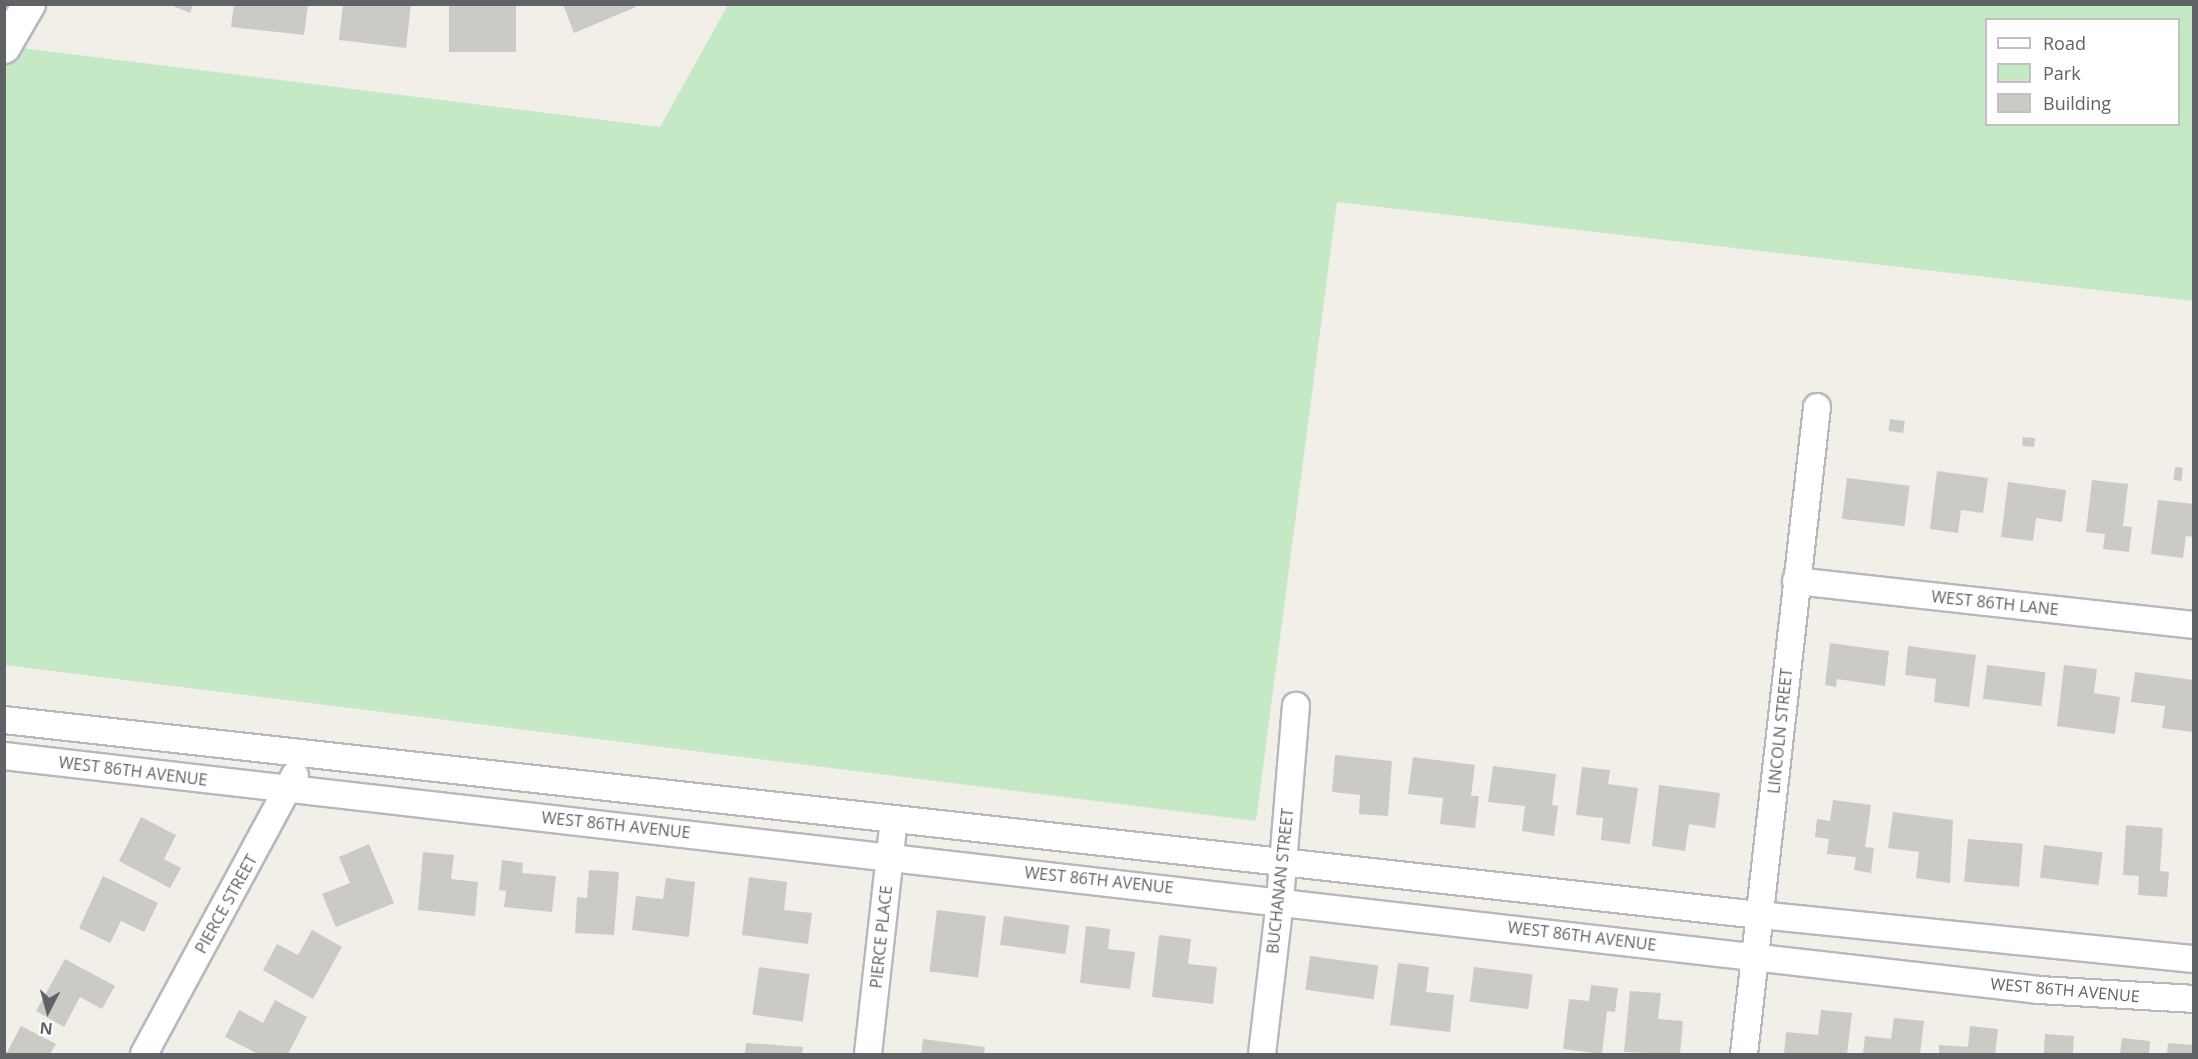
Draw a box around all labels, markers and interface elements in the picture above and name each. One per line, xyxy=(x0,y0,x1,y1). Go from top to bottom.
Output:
legend xyxy=(1985,18,2180,126)
text: Road xyxy=(2043,31,2086,55)
text: Park xyxy=(2043,61,2081,85)
text: Building xyxy=(2043,91,2111,115)
street label: WEST 86TH LANE xyxy=(1930,587,2060,619)
street label: LINCOLN STREET xyxy=(1764,667,1796,795)
street label: WEST 86TH AVENUE xyxy=(58,752,208,790)
street label: BUCHANAN STREET xyxy=(1263,807,1297,955)
street label: WEST 86TH AVENUE xyxy=(541,808,691,842)
street label: PIERCE STREET xyxy=(191,851,261,957)
street label: WEST 86TH AVENUE xyxy=(1024,863,1174,897)
street label: PIERCE PLACE xyxy=(866,885,896,989)
street label: WEST 86TH AVENUE xyxy=(1507,917,1657,955)
street label: WEST 86TH AVENUE xyxy=(1990,974,2140,1006)
north arrow xyxy=(18,981,78,1041)
text: N xyxy=(39,1017,54,1041)

